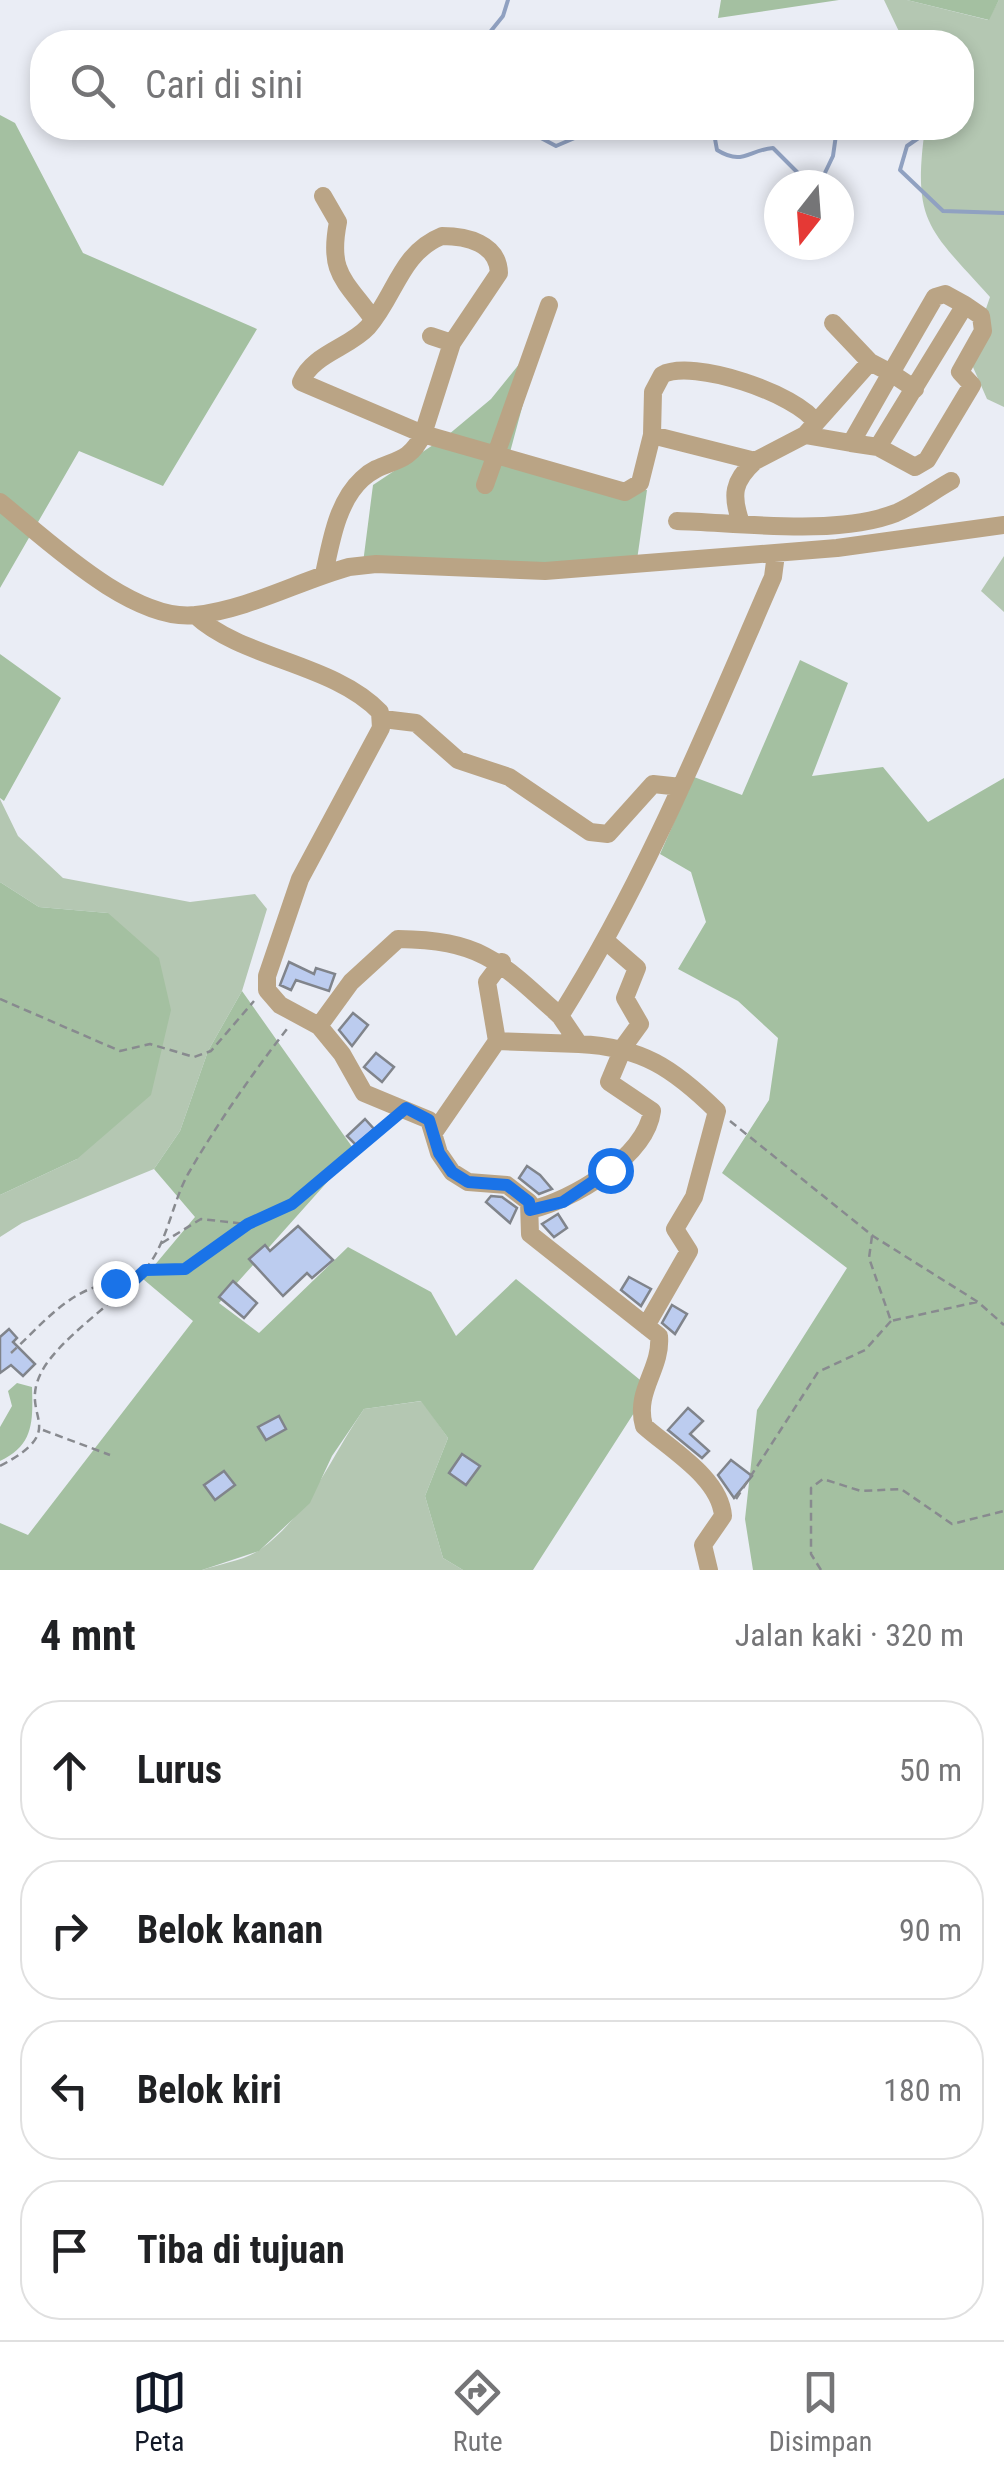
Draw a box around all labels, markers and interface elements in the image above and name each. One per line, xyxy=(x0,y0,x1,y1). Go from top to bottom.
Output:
search box xyxy=(30,30,974,140)
icon: search xyxy=(65,58,120,113)
text: Cari di sini xyxy=(145,63,303,107)
north arrow xyxy=(764,170,854,260)
route start xyxy=(588,1148,634,1194)
route end xyxy=(93,1261,139,1307)
text: 4 mnt xyxy=(40,1611,136,1660)
text: Jalan kaki · 320 m xyxy=(735,1616,964,1654)
icon: ahead xyxy=(42,1743,97,1798)
text: Lurus xyxy=(137,1748,222,1792)
text: 50 m xyxy=(899,1751,962,1789)
icon: right xyxy=(42,1903,97,1958)
text: Belok kanan xyxy=(137,1908,323,1952)
text: 90 m xyxy=(899,1911,962,1949)
icon: left xyxy=(42,2063,97,2118)
text: Belok kiri xyxy=(137,2068,282,2112)
text: 180 m xyxy=(883,2071,962,2109)
icon: arrive xyxy=(42,2223,97,2278)
text: Tiba di tujuan xyxy=(137,2228,345,2272)
tab: Peta xyxy=(132,2365,187,2458)
tab: Rute xyxy=(450,2365,505,2458)
tab: Disimpan xyxy=(769,2365,872,2458)

